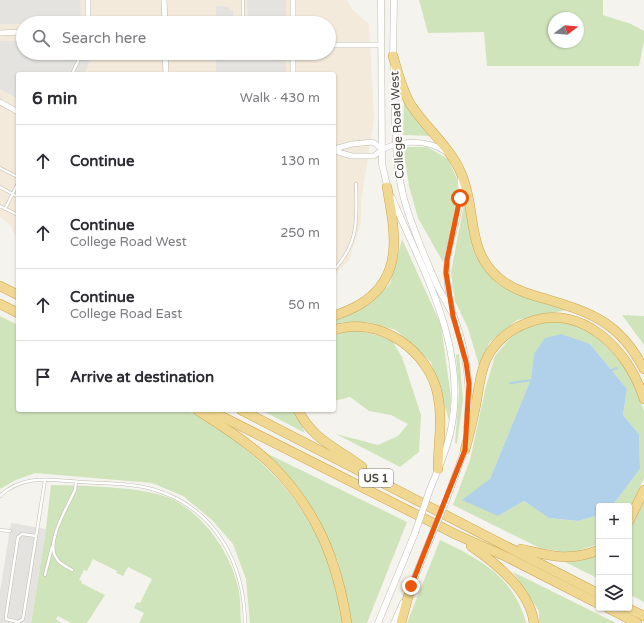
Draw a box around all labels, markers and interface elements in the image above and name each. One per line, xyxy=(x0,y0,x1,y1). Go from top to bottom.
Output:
north arrow xyxy=(548,12,584,48)
search box xyxy=(16,16,336,60)
icon: search xyxy=(30,27,52,49)
text: Search here xyxy=(62,29,146,47)
street label: College Road West xyxy=(387,70,407,179)
text: 6 min xyxy=(32,88,77,109)
text: Walk · 430 m xyxy=(240,90,320,106)
icon: ahead xyxy=(32,150,54,172)
text: Continue xyxy=(70,152,134,170)
text: 130 m xyxy=(280,153,320,169)
route start xyxy=(451,189,469,207)
text: Continue xyxy=(70,216,134,234)
icon: ahead xyxy=(32,222,54,244)
text: 250 m xyxy=(280,225,320,241)
text: College Road West xyxy=(70,234,187,250)
text: Continue xyxy=(70,288,134,306)
icon: ahead xyxy=(32,294,54,316)
text: 50 m xyxy=(288,297,320,313)
text: College Road East xyxy=(70,306,182,322)
icon: arrive xyxy=(32,366,54,388)
text: Arrive at destination xyxy=(70,368,214,386)
road number: US 1 xyxy=(359,469,393,487)
map controls xyxy=(596,503,632,611)
button: + xyxy=(596,503,632,539)
button: − xyxy=(596,539,632,575)
button: layers xyxy=(596,575,632,611)
route end xyxy=(402,577,420,595)

